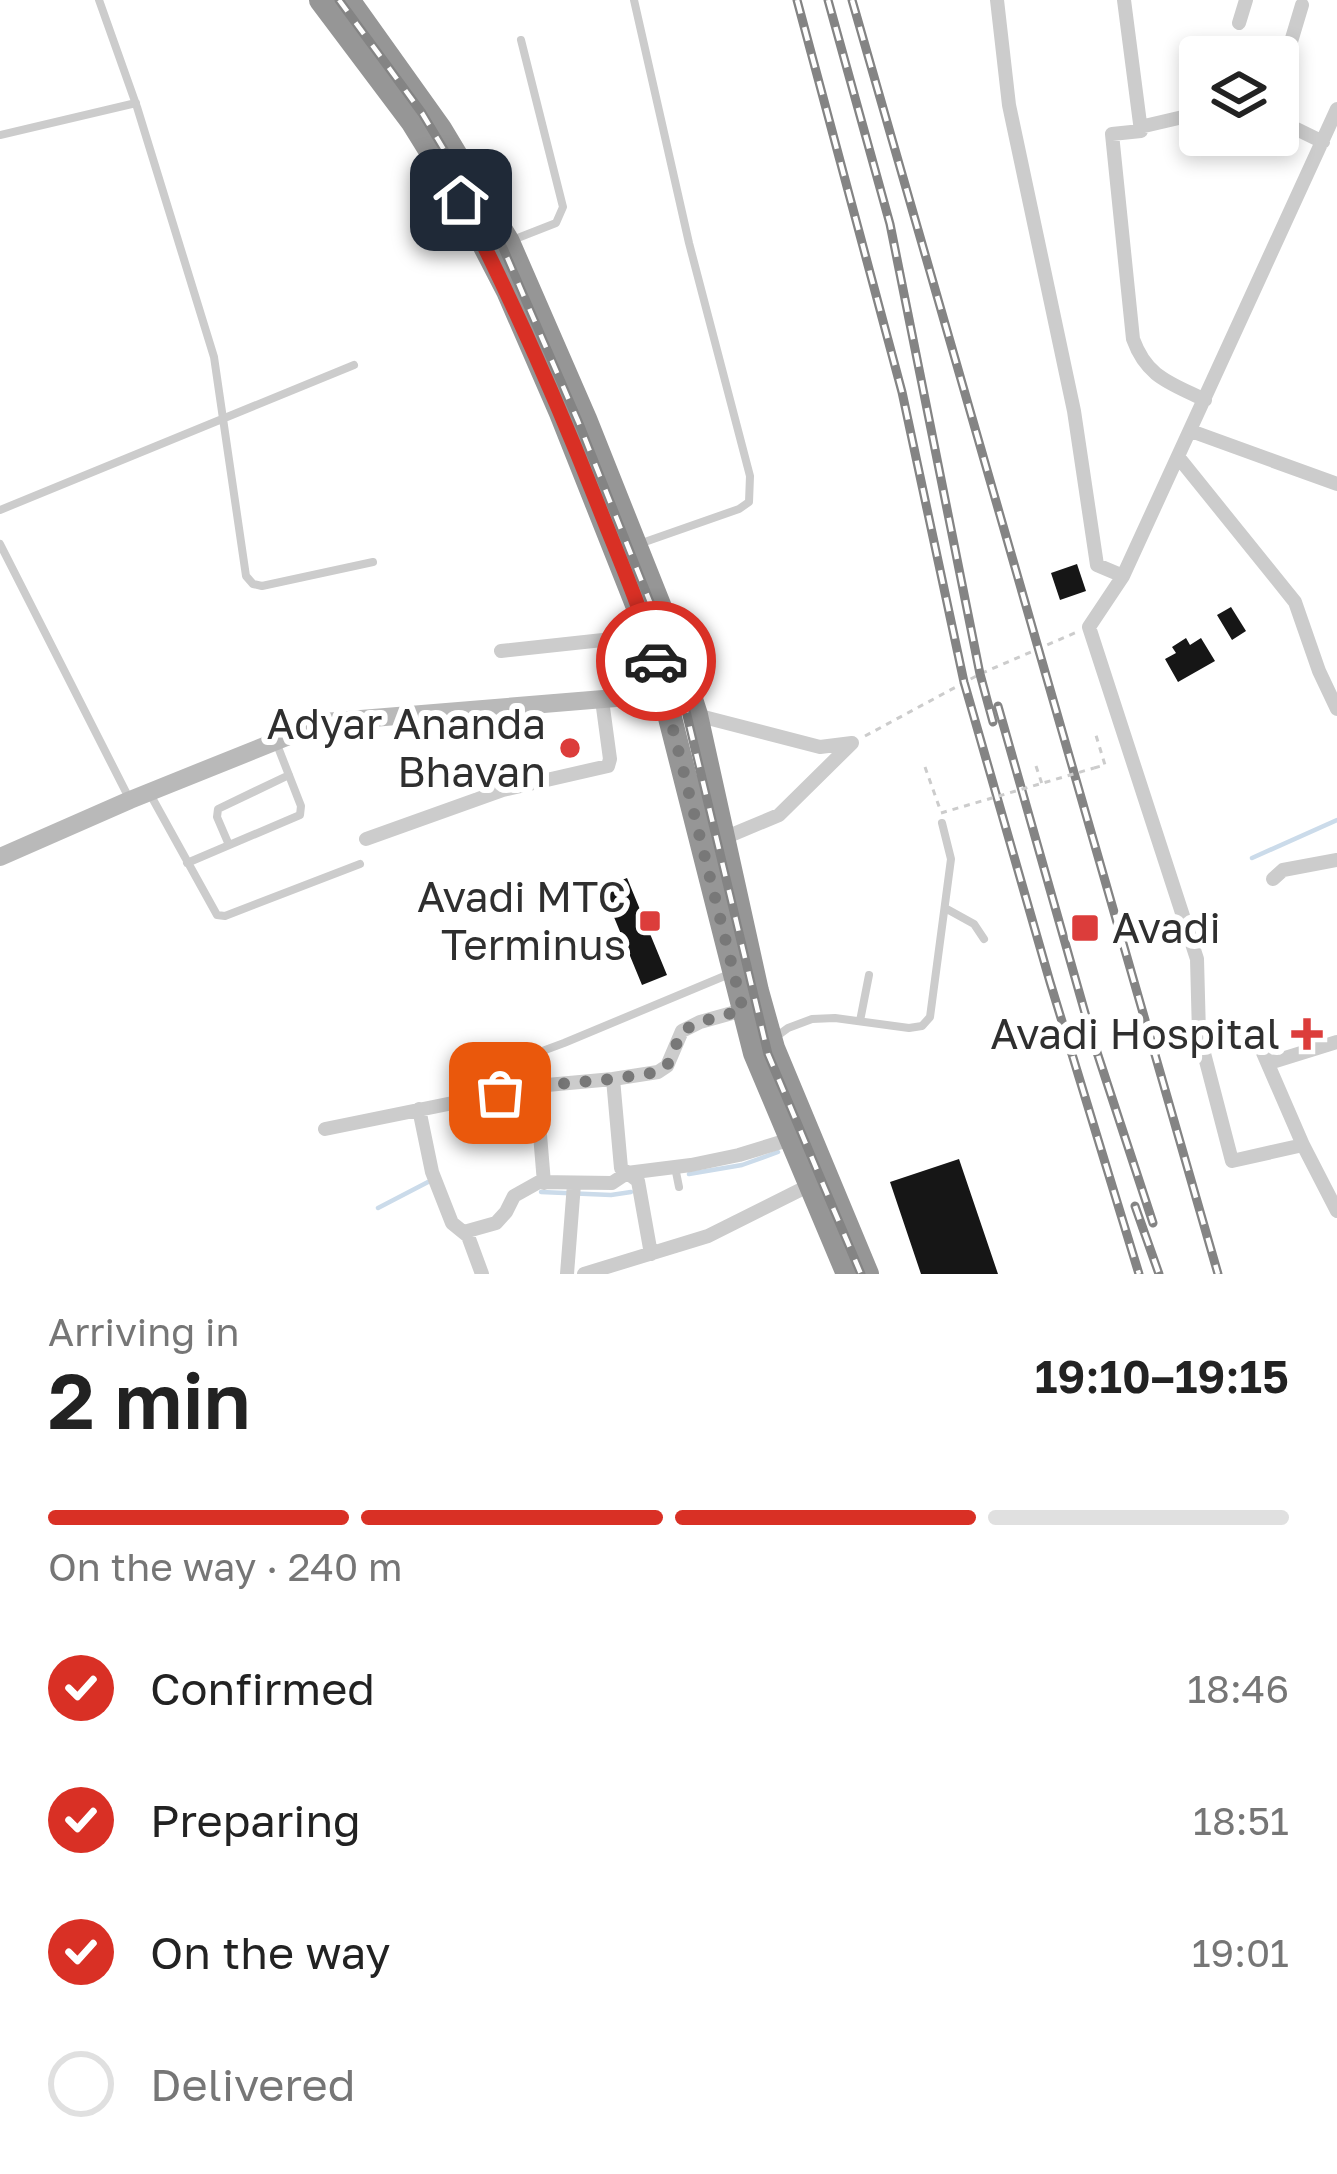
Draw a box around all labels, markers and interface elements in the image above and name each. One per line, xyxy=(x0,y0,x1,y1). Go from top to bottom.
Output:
map controls xyxy=(1179,36,1299,156)
button: layers xyxy=(1179,36,1299,156)
pin xyxy=(410,149,512,251)
icon: home xyxy=(428,167,494,233)
courier xyxy=(596,601,716,721)
icon: car xyxy=(623,628,689,694)
place label: Adyar Ananda Bhavan xyxy=(266,698,546,796)
marker: Adyar Ananda Bhavan xyxy=(557,735,583,761)
place label: Avadi MTC Terminus xyxy=(417,871,626,969)
place label: Avadi xyxy=(1112,902,1221,952)
marker: Avadi MTC Terminus xyxy=(637,908,663,934)
marker: Avadi xyxy=(1069,912,1101,944)
place label: Avadi Hospital xyxy=(990,1008,1280,1058)
marker: Avadi Hospital xyxy=(1291,1018,1323,1050)
pin xyxy=(449,1042,551,1144)
icon: bag xyxy=(467,1060,533,1126)
text: Arriving in xyxy=(48,1308,239,1355)
text: 19:10–19:15 xyxy=(1035,1349,1289,1403)
text: 2 min xyxy=(48,1353,251,1446)
text: On the way · 240 m xyxy=(48,1543,403,1590)
icon: check xyxy=(48,1655,114,1721)
text: Confirmed xyxy=(150,1661,375,1715)
text: 18:46 xyxy=(1187,1665,1289,1712)
icon: check xyxy=(48,1787,114,1853)
text: Preparing xyxy=(150,1793,361,1847)
text: 18:51 xyxy=(1193,1797,1289,1844)
icon: check xyxy=(48,1919,114,1985)
text: On the way xyxy=(150,1925,391,1979)
text: 19:01 xyxy=(1192,1929,1289,1976)
text: Delivered xyxy=(150,2057,355,2111)

